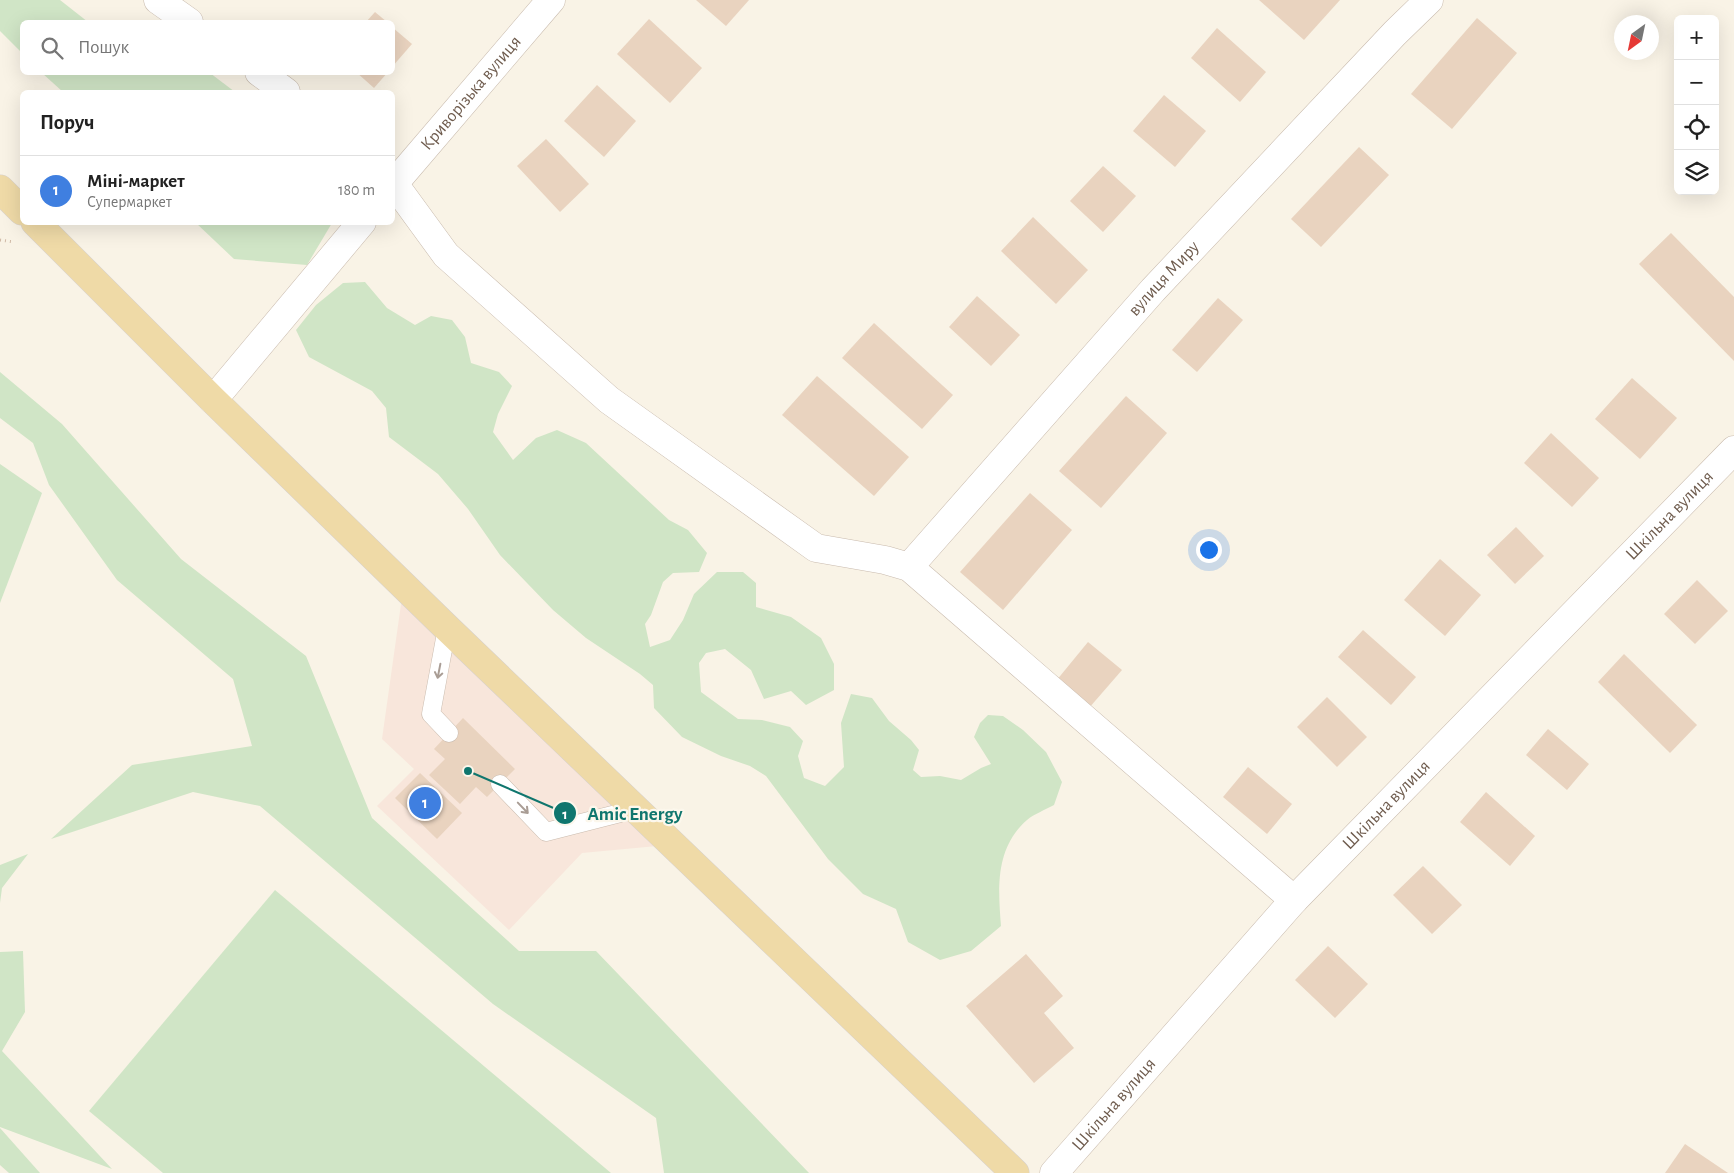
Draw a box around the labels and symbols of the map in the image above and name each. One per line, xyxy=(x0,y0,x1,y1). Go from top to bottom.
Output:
north arrow xyxy=(1614,15,1659,60)
street label: Криворізька вулиця xyxy=(418,33,525,154)
street label: вулиця Миру xyxy=(1125,237,1203,320)
street label: Шкільна вулиця xyxy=(1622,468,1717,564)
your location xyxy=(1196,537,1222,563)
one-way arrow xyxy=(433,662,443,678)
street label: Шкільна вулиця xyxy=(1339,757,1434,853)
pin: 1 xyxy=(409,784,441,822)
callout: Amic Energy xyxy=(553,796,693,830)
one-way arrow xyxy=(517,802,529,815)
text: Amic Energy xyxy=(588,805,683,824)
text: 1 xyxy=(562,807,568,822)
street label: Шкільна вулиця xyxy=(1069,1055,1159,1155)

